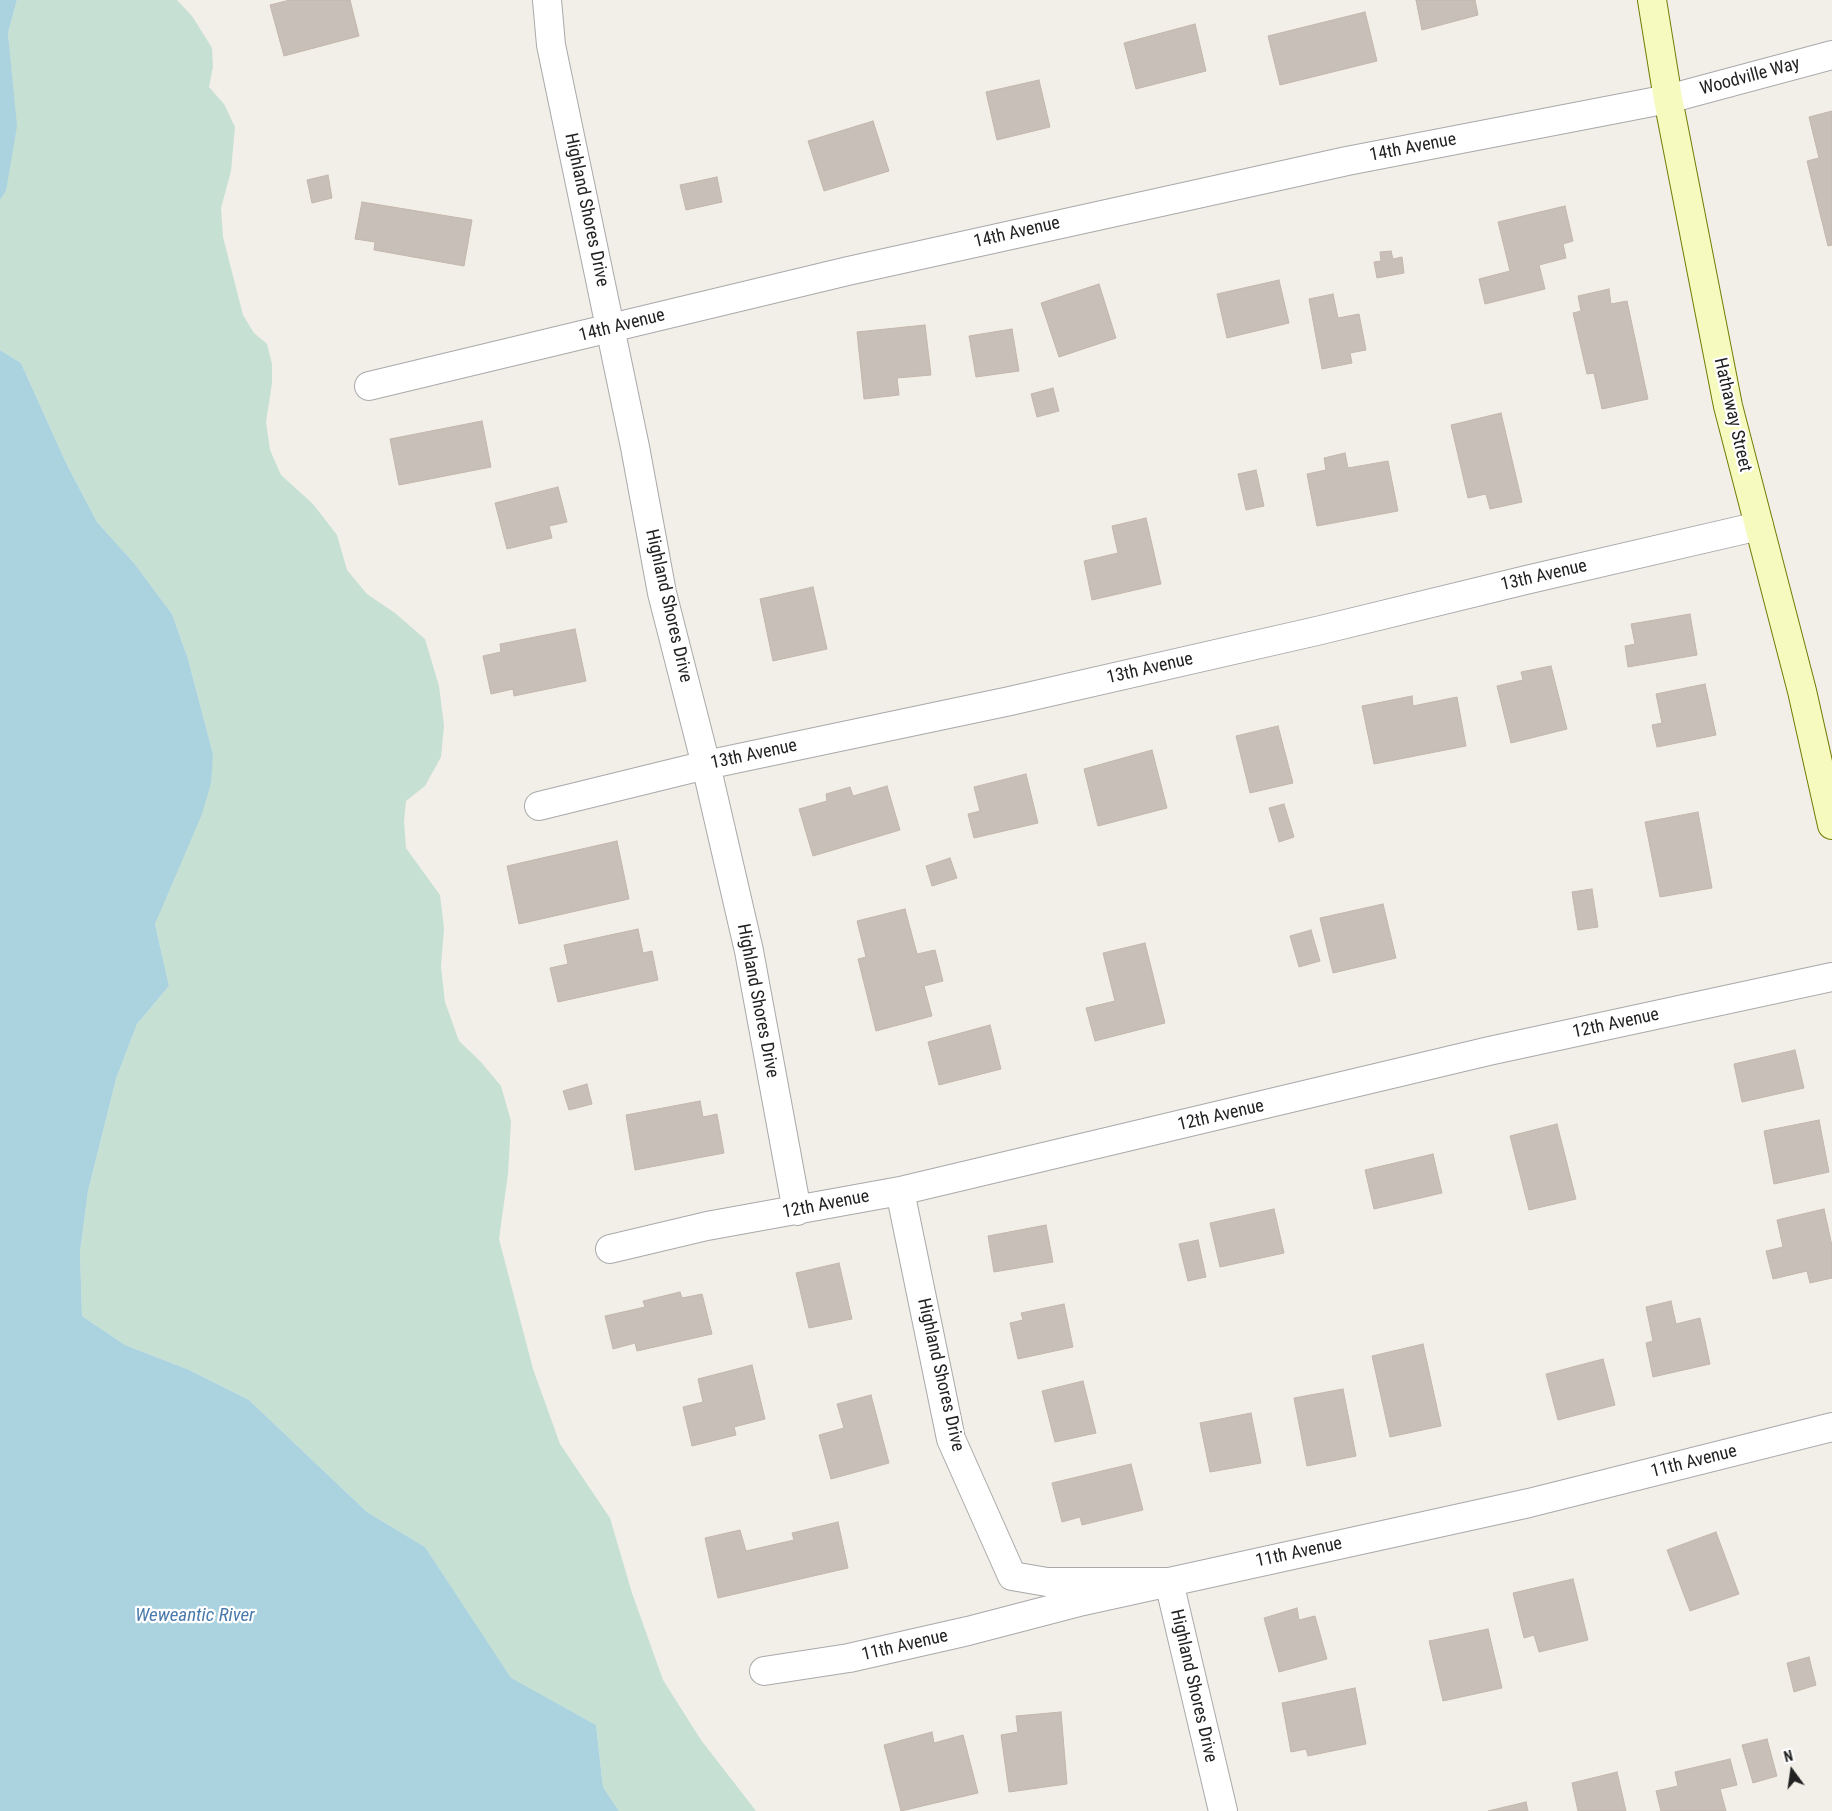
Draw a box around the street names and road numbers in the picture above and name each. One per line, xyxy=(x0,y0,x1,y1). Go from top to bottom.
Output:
street label: Woodville Way xyxy=(1698,53,1802,101)
street label: 14th Avenue xyxy=(1368,129,1458,167)
street label: Highland Shores Drive xyxy=(559,131,613,289)
street label: 14th Avenue xyxy=(972,213,1062,253)
street label: 14th Avenue xyxy=(577,305,667,347)
street label: Hathaway Street xyxy=(1708,356,1756,474)
street label: Highland Shores Drive xyxy=(640,527,696,685)
street label: 13th Avenue xyxy=(1499,556,1589,596)
street label: 13th Avenue xyxy=(1105,649,1195,689)
street label: 13th Avenue xyxy=(709,735,799,775)
street label: Highland Shores Drive xyxy=(731,922,783,1080)
street label: 12th Avenue xyxy=(1571,1004,1661,1044)
street label: 12th Avenue xyxy=(1176,1096,1266,1136)
street label: 12th Avenue xyxy=(781,1186,871,1224)
street label: Highland Shores Drive xyxy=(912,1296,968,1454)
street label: 11th Avenue xyxy=(1649,1441,1739,1483)
street label: 11th Avenue xyxy=(1254,1533,1344,1573)
street label: Highland Shores Drive xyxy=(1165,1607,1221,1765)
street label: 11th Avenue xyxy=(860,1626,950,1666)

